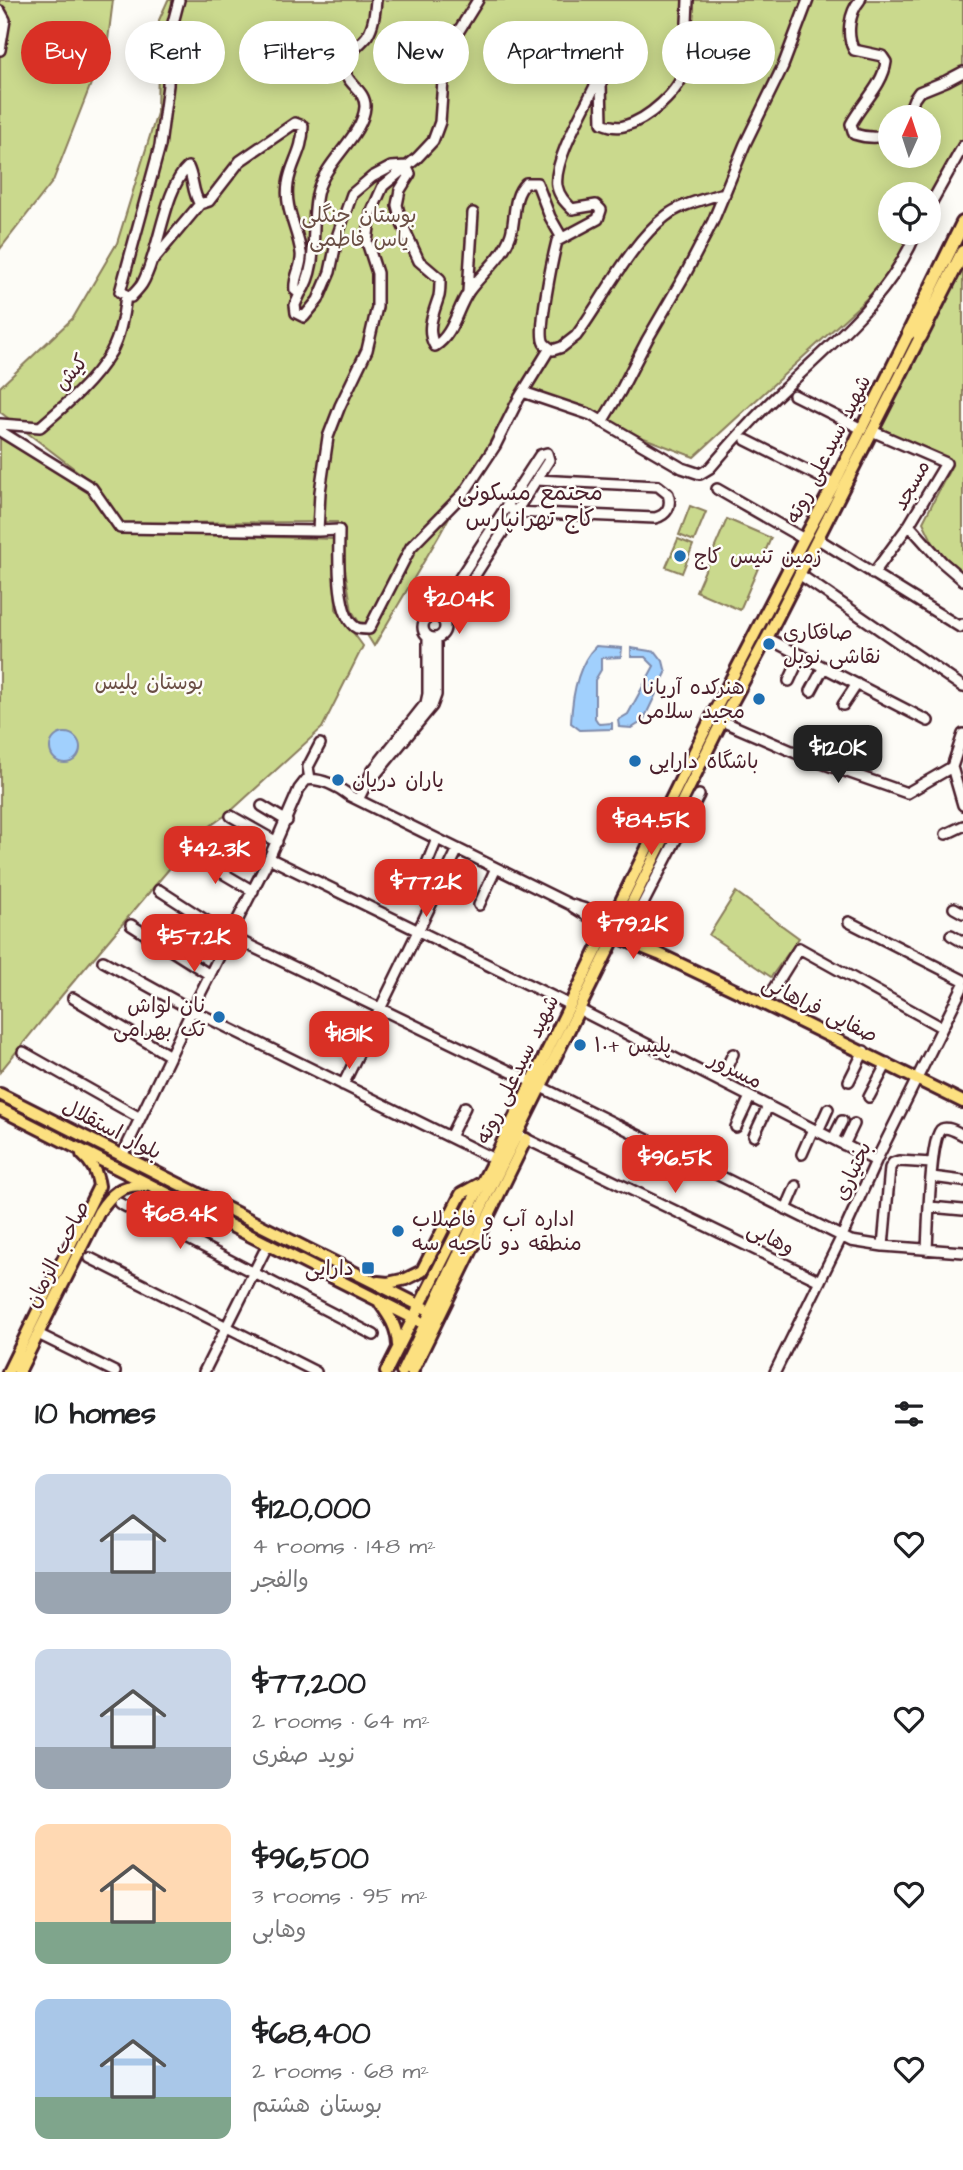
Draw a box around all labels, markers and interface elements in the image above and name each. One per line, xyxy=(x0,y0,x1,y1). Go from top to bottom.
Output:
chip: Buy xyxy=(21,21,111,84)
chip: Rent xyxy=(125,21,225,84)
chip: Filters xyxy=(239,21,359,84)
chip: New xyxy=(373,21,469,84)
chip: Apartment xyxy=(483,21,648,84)
chip: House xyxy=(662,21,775,84)
north arrow xyxy=(878,105,942,168)
map controls xyxy=(878,105,941,245)
button: locate xyxy=(878,182,941,245)
park label: بوستان جنگلی یاس فاطمی xyxy=(301,201,417,254)
street label: کیش xyxy=(47,348,95,397)
street label: شهید سیدعلی روته xyxy=(779,370,878,528)
street label: مسجد xyxy=(886,455,937,516)
district label: مجتمع مسکونی کاج تهرانپارس xyxy=(457,477,603,535)
place label: زمین تنیس کاج xyxy=(694,542,822,571)
marker: زمین تنیس کاج xyxy=(672,548,688,564)
pin: $204K xyxy=(410,576,508,636)
text: $204K xyxy=(424,583,494,615)
place label: صافکاری نقاشی نوبل xyxy=(783,618,881,671)
marker: صافکاری نقاشی نوبل xyxy=(761,636,777,652)
park label: بوستان پلیس xyxy=(95,668,204,697)
place label: هنرکده آریانا مجید سلامی xyxy=(638,673,745,726)
marker: هنرکده آریانا مجید سلامی xyxy=(751,691,767,707)
pin: $120K xyxy=(789,726,887,785)
text: $120K xyxy=(809,732,867,764)
place label: باشگاه دارایی xyxy=(649,747,759,776)
marker: باشگاه دارایی xyxy=(627,753,643,769)
place label: یاران دریان xyxy=(352,766,444,795)
marker: یاران دریان xyxy=(330,772,346,788)
pin: $84.5K xyxy=(594,798,708,857)
text: $84.5K xyxy=(613,804,689,836)
pin: $42.3K xyxy=(158,826,272,886)
text: $42.3K xyxy=(180,833,250,865)
pin: $77.2K xyxy=(369,860,483,919)
text: $77.2K xyxy=(390,866,462,898)
pin: $79.2K xyxy=(576,902,690,961)
text: $79.2K xyxy=(598,908,668,940)
pin: $57.2K xyxy=(137,914,251,974)
text: $57.2K xyxy=(157,921,231,953)
street label: صفایی فراهانی xyxy=(757,969,883,1050)
street label: شهید سیدعلی روته xyxy=(469,990,566,1149)
place label: نان‌ لواش‌ تک‌ بهرامی xyxy=(113,991,206,1044)
marker: نان‌ لواش‌ تک‌ بهرامی xyxy=(211,1009,227,1025)
pin: $181K xyxy=(300,1012,398,1071)
text: $181K xyxy=(325,1018,373,1050)
place label: پلیس +۱۰ xyxy=(594,1031,671,1060)
marker: پلیس +۱۰ xyxy=(572,1037,588,1053)
street label: مسرور xyxy=(702,1044,767,1096)
street label: بلوار استقلال xyxy=(57,1092,167,1167)
pin: $96.5K xyxy=(618,1136,732,1195)
street label: بختیاری xyxy=(826,1137,879,1206)
text: $96.5K xyxy=(638,1142,712,1174)
pin: $68.4K xyxy=(123,1192,237,1251)
street label: صاحب الزمان xyxy=(18,1196,97,1313)
text: $68.4K xyxy=(143,1198,217,1230)
place label: اداره آب و فاضلاب منطقه دو ناحیه سه xyxy=(412,1205,582,1258)
street label: وهابی xyxy=(742,1215,799,1262)
marker: اداره آب و فاضلاب منطقه دو ناحیه سه xyxy=(390,1223,406,1239)
place label: دارایی xyxy=(305,1254,354,1283)
marker: دارایی xyxy=(360,1260,376,1276)
text: 10 homes xyxy=(35,1393,156,1435)
icon: filters xyxy=(890,1395,928,1433)
text: $120,000 xyxy=(252,1488,371,1530)
icon: home xyxy=(91,1502,175,1586)
icon: heart xyxy=(890,1525,928,1563)
text: 4 rooms · 148 m² xyxy=(252,1530,436,1562)
text: والفجر xyxy=(252,1564,309,1596)
text: $77,200 xyxy=(252,1663,366,1705)
icon: home xyxy=(91,1677,175,1761)
icon: heart xyxy=(890,1700,928,1738)
text: 2 rooms · 64 m² xyxy=(252,1705,430,1737)
text: نوید صفری xyxy=(252,1739,355,1771)
text: $96,500 xyxy=(252,1838,369,1880)
icon: home xyxy=(91,1852,175,1936)
icon: heart xyxy=(890,1875,928,1913)
text: 3 rooms · 95 m² xyxy=(252,1880,428,1912)
text: وهابی xyxy=(252,1914,306,1946)
text: $68,400 xyxy=(252,2013,371,2055)
icon: home xyxy=(91,2027,175,2111)
icon: heart xyxy=(890,2050,928,2088)
text: 2 rooms · 68 m² xyxy=(252,2055,429,2087)
text: بوستان هشتم xyxy=(252,2089,382,2121)

